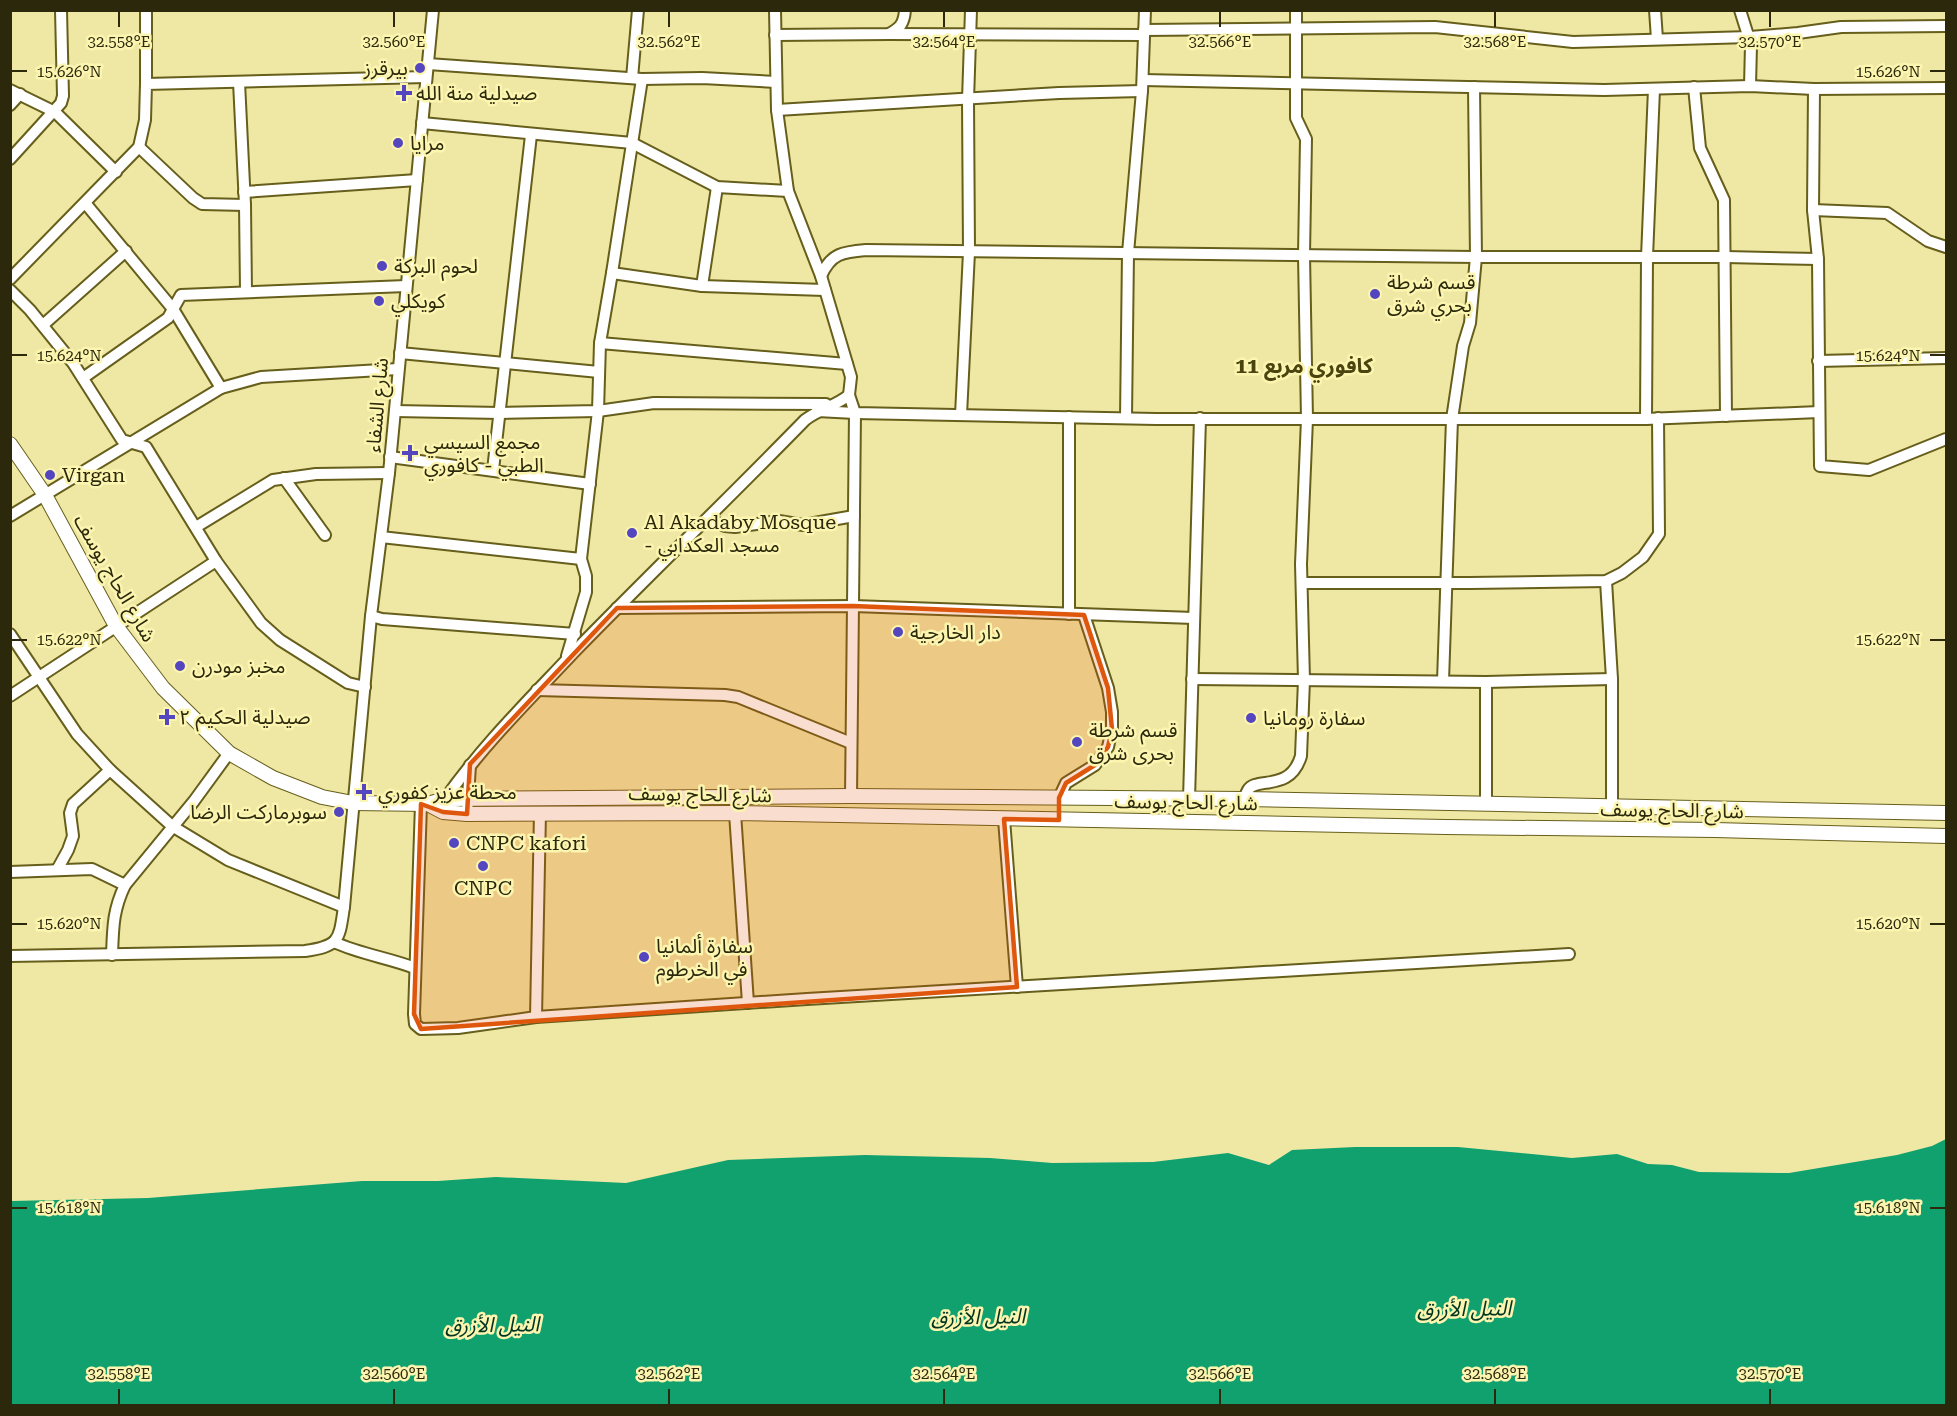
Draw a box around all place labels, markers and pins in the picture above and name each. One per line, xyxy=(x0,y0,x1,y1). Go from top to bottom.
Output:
place label: بيرقرز xyxy=(363,56,408,80)
marker: بيرقرز xyxy=(413,61,427,75)
place label: صيدلية منة الله xyxy=(416,81,537,105)
marker: صيدلية منة الله xyxy=(397,86,411,100)
place label: مرايا xyxy=(410,131,444,155)
marker: مرايا xyxy=(391,136,405,150)
place label: لحوم البركة xyxy=(394,254,478,281)
marker: لحوم البركة xyxy=(375,259,389,273)
place label: قسم شرطة بحري شرق xyxy=(1387,270,1476,321)
marker: قسم شرطة بحري شرق xyxy=(1368,287,1382,301)
place label: كويكلي xyxy=(391,289,446,317)
marker: كويكلي xyxy=(372,294,386,308)
place label: مجمع السيسي الطبي - كافوري xyxy=(424,430,544,481)
marker: مجمع السيسي الطبي - كافوري xyxy=(401,444,419,462)
place label: Virgan xyxy=(62,463,125,487)
marker: Virgan xyxy=(43,468,57,482)
place label: Al Akadaby Mosque - مسجد العكدابي xyxy=(644,510,836,561)
marker: Al Akadaby Mosque - مسجد العكدابي xyxy=(625,526,639,540)
place label: دار الخارجية xyxy=(910,620,1001,644)
marker: دار الخارجية xyxy=(891,625,905,639)
place label: مخبز مودرن xyxy=(192,654,286,678)
marker: مخبز مودرن xyxy=(173,659,187,673)
place label: صيدلية الحكيم ٢ xyxy=(179,705,311,732)
place label: سفارة رومانيا xyxy=(1263,706,1365,730)
marker: صيدلية الحكيم ٢ xyxy=(160,710,174,724)
marker: سفارة رومانيا xyxy=(1244,711,1258,725)
place label: قسم شرطة بحرى شرق xyxy=(1089,718,1178,765)
marker: قسم شرطة بحرى شرق xyxy=(1070,735,1084,749)
place label: محطة عزيز كفوري xyxy=(378,780,517,808)
marker: محطة عزيز كفوري xyxy=(355,783,373,801)
place label: سوبرماركت الرضا xyxy=(190,800,327,824)
marker: سوبرماركت الرضا xyxy=(332,805,346,819)
place label: CNPC kafori xyxy=(466,831,586,855)
marker: CNPC kafori xyxy=(447,836,461,850)
marker: CNPC xyxy=(476,859,490,873)
place label: CNPC xyxy=(454,876,512,900)
place label: سفارة ألمانيا في الخرطوم xyxy=(656,934,753,985)
marker: سفارة ألمانيا في الخرطوم xyxy=(637,950,651,964)

